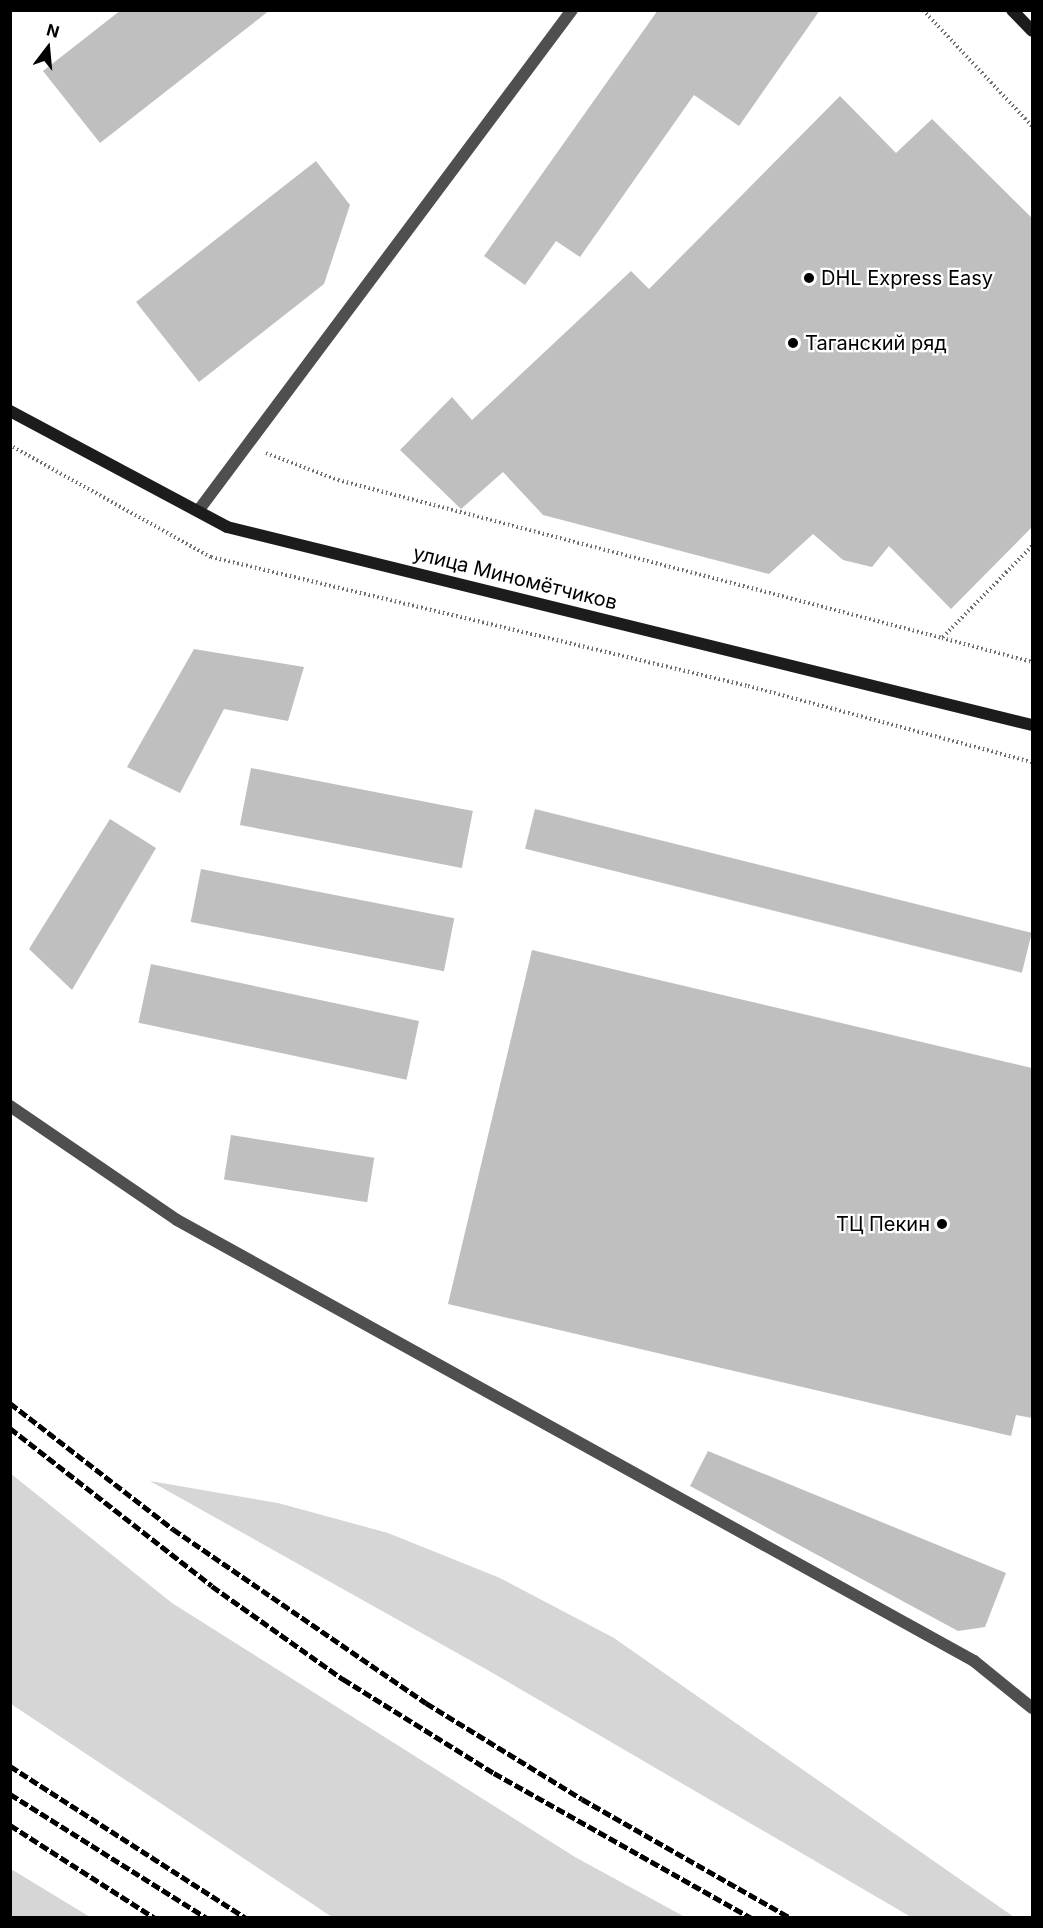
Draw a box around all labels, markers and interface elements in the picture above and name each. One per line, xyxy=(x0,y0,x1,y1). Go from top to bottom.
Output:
north arrow xyxy=(18,18,78,78)
text: N xyxy=(44,19,62,42)
place label: DHL Express Easy xyxy=(821,266,993,290)
marker: DHL Express Easy xyxy=(802,271,816,285)
place label: Таганский ряд xyxy=(805,331,947,355)
marker: Таганский ряд xyxy=(786,336,800,350)
street label: улица Миномётчиков xyxy=(410,541,620,615)
place label: ТЦ Пекин xyxy=(836,1212,930,1236)
marker: ТЦ Пекин xyxy=(935,1217,949,1231)

